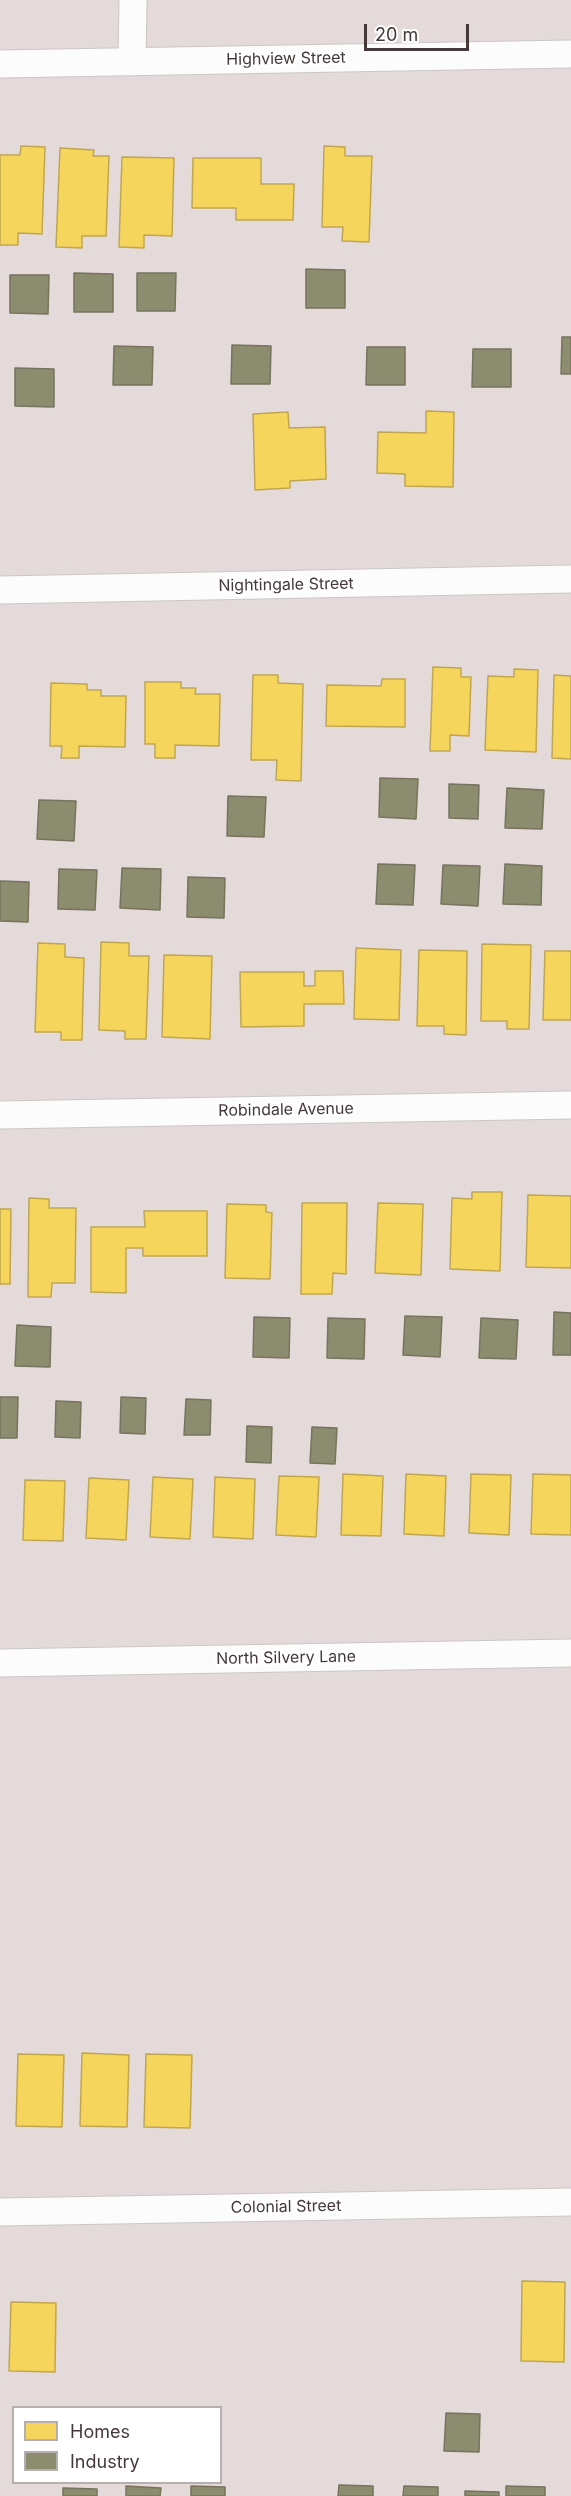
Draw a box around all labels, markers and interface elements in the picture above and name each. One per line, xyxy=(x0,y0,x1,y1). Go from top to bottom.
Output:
scale bar xyxy=(367,12,472,50)
text: 20 m xyxy=(375,24,418,45)
street label: Highview Street xyxy=(226,48,346,70)
street label: Nightingale Street xyxy=(218,574,354,596)
street label: Robindale Avenue xyxy=(218,1099,354,1121)
street label: North Silvery Lane xyxy=(216,1647,356,1669)
street label: Colonial Street xyxy=(231,2196,341,2218)
legend xyxy=(12,2406,222,2484)
text: Homes xyxy=(70,2421,130,2442)
text: Industry xyxy=(70,2451,140,2472)

